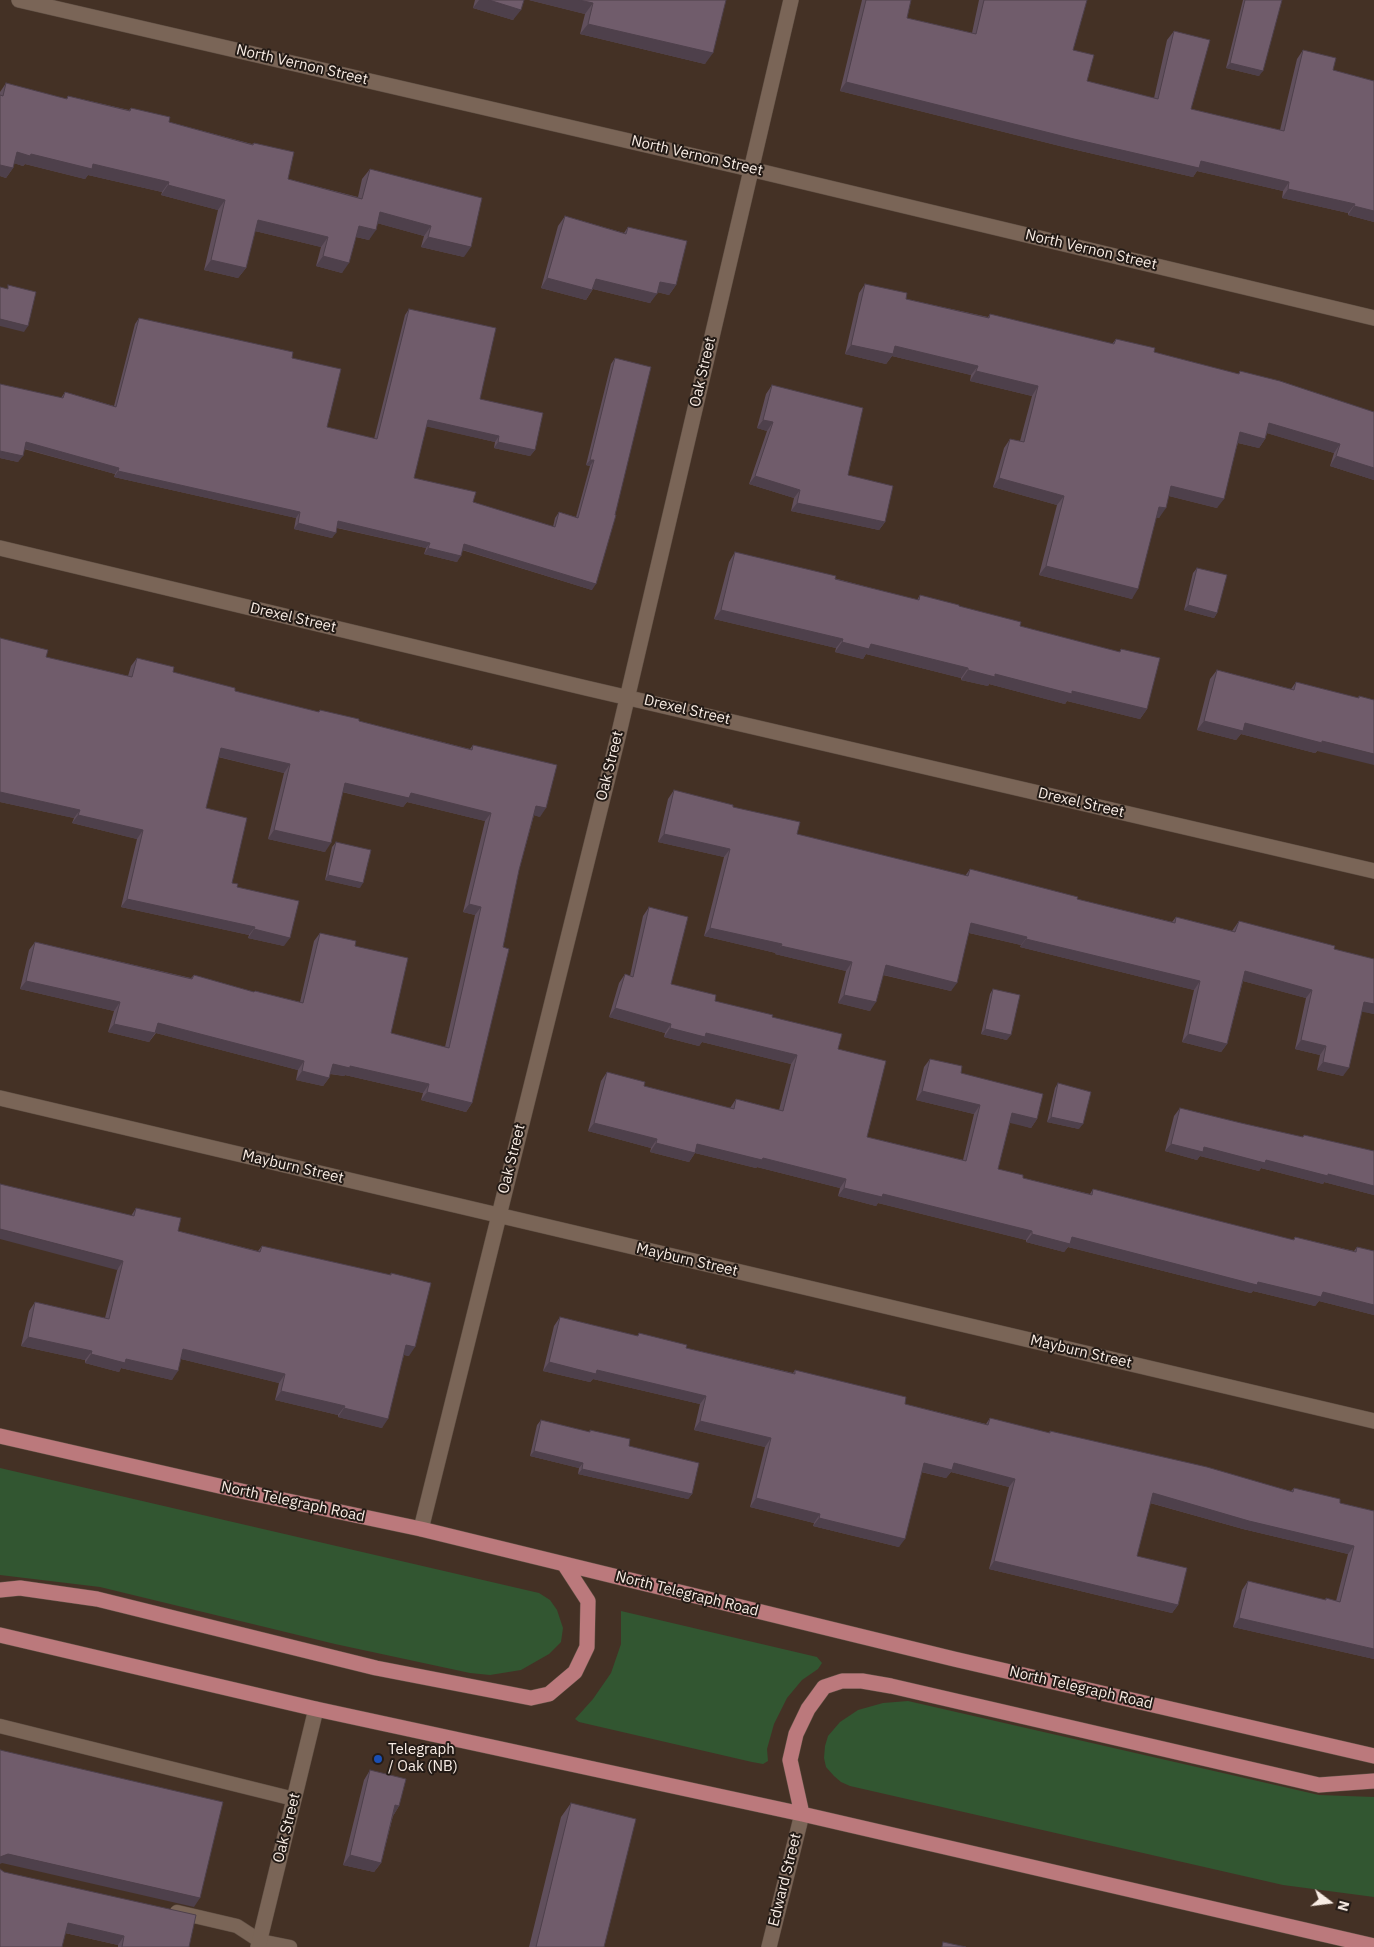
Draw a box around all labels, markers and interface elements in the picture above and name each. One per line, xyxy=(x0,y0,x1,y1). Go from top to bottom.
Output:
street label: North Vernon Street xyxy=(234,41,370,89)
street label: North Vernon Street xyxy=(629,132,765,180)
street label: North Vernon Street xyxy=(1023,226,1159,274)
street label: Oak Street xyxy=(686,335,720,409)
street label: Drexel Street xyxy=(248,599,338,637)
street label: Drexel Street xyxy=(642,691,732,729)
street label: Oak Street xyxy=(593,729,627,803)
street label: Drexel Street xyxy=(1036,784,1126,822)
street label: Oak Street xyxy=(495,1122,529,1196)
street label: Mayburn Street xyxy=(241,1147,345,1187)
street label: Mayburn Street xyxy=(635,1240,739,1280)
street label: Mayburn Street xyxy=(1029,1332,1133,1372)
street label: North Telegraph Road xyxy=(219,1478,367,1526)
street label: North Telegraph Road xyxy=(614,1568,760,1620)
street label: North Telegraph Road xyxy=(1008,1663,1154,1713)
place label: Telegraph / Oak (NB) xyxy=(388,1741,458,1776)
marker: Telegraph / Oak (NB) xyxy=(372,1753,384,1765)
street label: Oak Street xyxy=(270,1791,304,1865)
street label: Edward Street xyxy=(765,1831,805,1929)
north arrow xyxy=(1304,1877,1354,1927)
text: N xyxy=(1333,1899,1353,1913)

